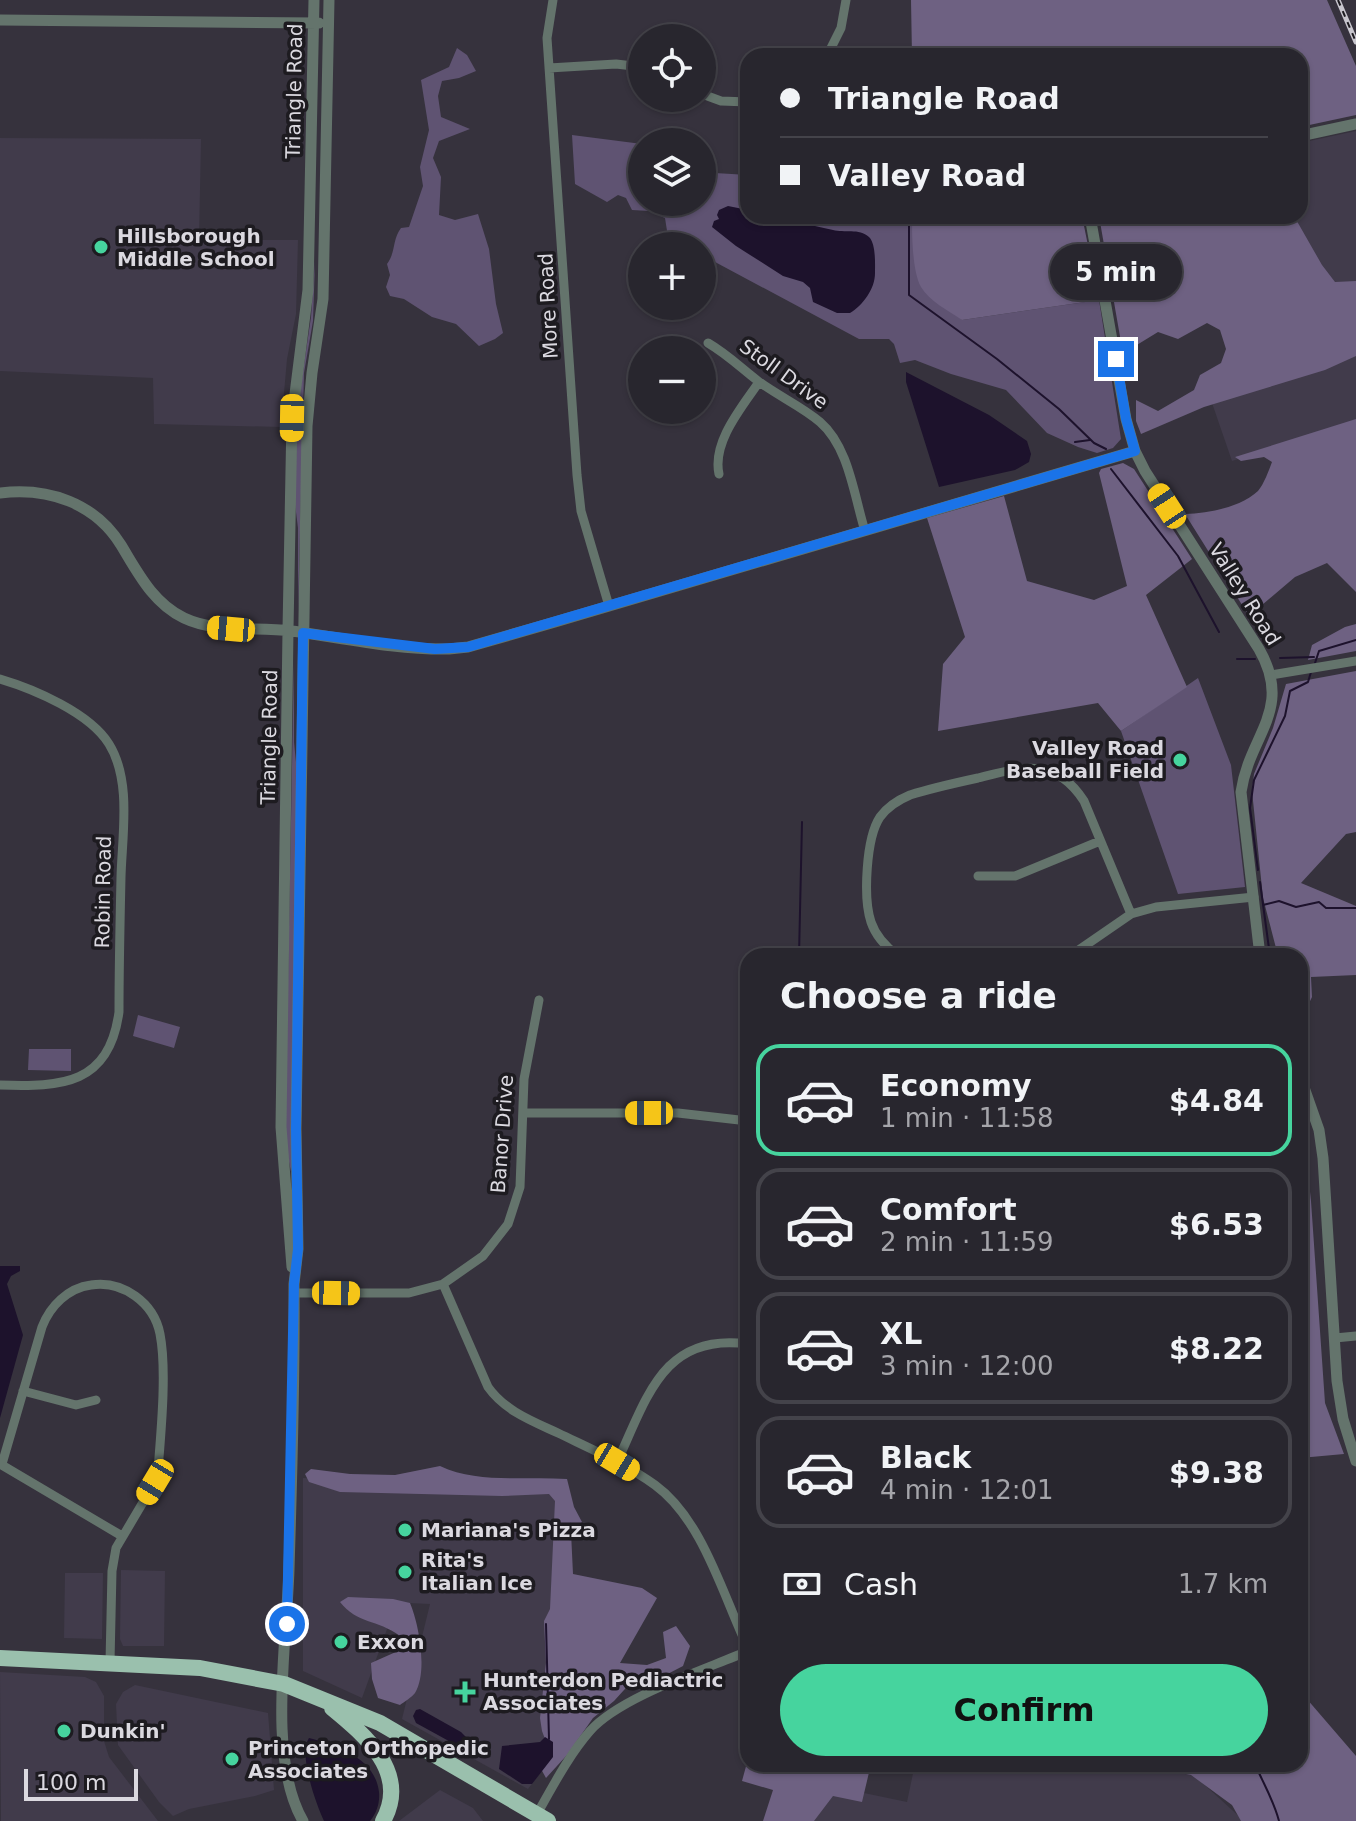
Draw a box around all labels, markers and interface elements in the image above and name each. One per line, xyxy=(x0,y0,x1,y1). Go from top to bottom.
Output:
street label: Triangle Road xyxy=(281,23,307,160)
map controls xyxy=(628,24,716,424)
button: locate xyxy=(628,24,716,112)
text: Triangle Road xyxy=(828,81,1060,116)
button: layers xyxy=(628,128,716,216)
text: Valley Road xyxy=(828,158,1026,193)
place label: Hillsborough Middle School xyxy=(117,224,275,271)
button: + xyxy=(628,232,716,320)
marker: Hillsborough Middle School xyxy=(92,238,110,256)
callout: 5 min xyxy=(1050,243,1182,299)
street label: More Road xyxy=(533,252,563,360)
text: 5 min xyxy=(1075,257,1157,287)
street label: Stoll Drive xyxy=(735,334,833,414)
button: − xyxy=(628,336,716,424)
route end xyxy=(1098,341,1134,377)
car xyxy=(280,394,304,442)
car xyxy=(1144,479,1190,533)
street label: Valley Road xyxy=(1204,538,1286,650)
car xyxy=(206,615,256,643)
street label: Triangle Road xyxy=(256,669,282,806)
place label: Valley Road Baseball Field xyxy=(1006,736,1164,783)
marker: Valley Road Baseball Field xyxy=(1171,751,1189,769)
street label: Robin Road xyxy=(90,835,116,949)
text: Choose a ride xyxy=(780,975,1057,1016)
icon: car xyxy=(784,1064,856,1136)
text: Economy xyxy=(880,1068,1032,1103)
street label: Banor Drive xyxy=(486,1074,518,1194)
text: $4.84 xyxy=(1169,1083,1264,1118)
car xyxy=(625,1101,673,1125)
text: 1 min · 11:58 xyxy=(880,1103,1054,1133)
icon: car xyxy=(784,1188,856,1260)
text: Comfort xyxy=(880,1192,1017,1227)
text: $6.53 xyxy=(1169,1207,1264,1242)
text: 2 min · 11:59 xyxy=(880,1227,1054,1257)
car xyxy=(312,1281,360,1305)
icon: car xyxy=(784,1312,856,1384)
text: XL xyxy=(880,1316,922,1351)
text: $8.22 xyxy=(1169,1331,1264,1366)
text: 3 min · 12:00 xyxy=(880,1351,1054,1381)
icon: car xyxy=(784,1436,856,1508)
car xyxy=(590,1439,644,1485)
text: Black xyxy=(880,1440,971,1475)
car xyxy=(132,1455,178,1509)
text: $9.38 xyxy=(1169,1455,1264,1490)
text: 4 min · 12:01 xyxy=(880,1475,1054,1505)
place label: Mariana's Pizza xyxy=(421,1518,596,1542)
marker: Mariana's Pizza xyxy=(396,1521,414,1539)
place label: Rita's Italian Ice xyxy=(421,1548,533,1595)
icon: cash xyxy=(780,1562,824,1606)
marker: Rita's Italian Ice xyxy=(396,1563,414,1581)
text: Cash xyxy=(844,1567,918,1602)
text: 1.7 km xyxy=(1178,1569,1268,1599)
route start xyxy=(269,1606,305,1642)
place label: Exxon xyxy=(357,1630,424,1654)
marker: Exxon xyxy=(332,1633,350,1651)
button: Confirm xyxy=(780,1664,1268,1756)
place label: Hunterdon Pediactric Associates xyxy=(483,1668,723,1715)
marker: Hunterdon Pediactric Associates xyxy=(454,1681,476,1703)
place label: Dunkin' xyxy=(80,1719,166,1743)
marker: Dunkin' xyxy=(55,1722,73,1740)
place label: Princeton Orthopedic Associates xyxy=(248,1736,489,1783)
marker: Princeton Orthopedic Associates xyxy=(223,1750,241,1768)
scale bar xyxy=(24,1765,138,1801)
text: 100 m xyxy=(36,1770,106,1795)

